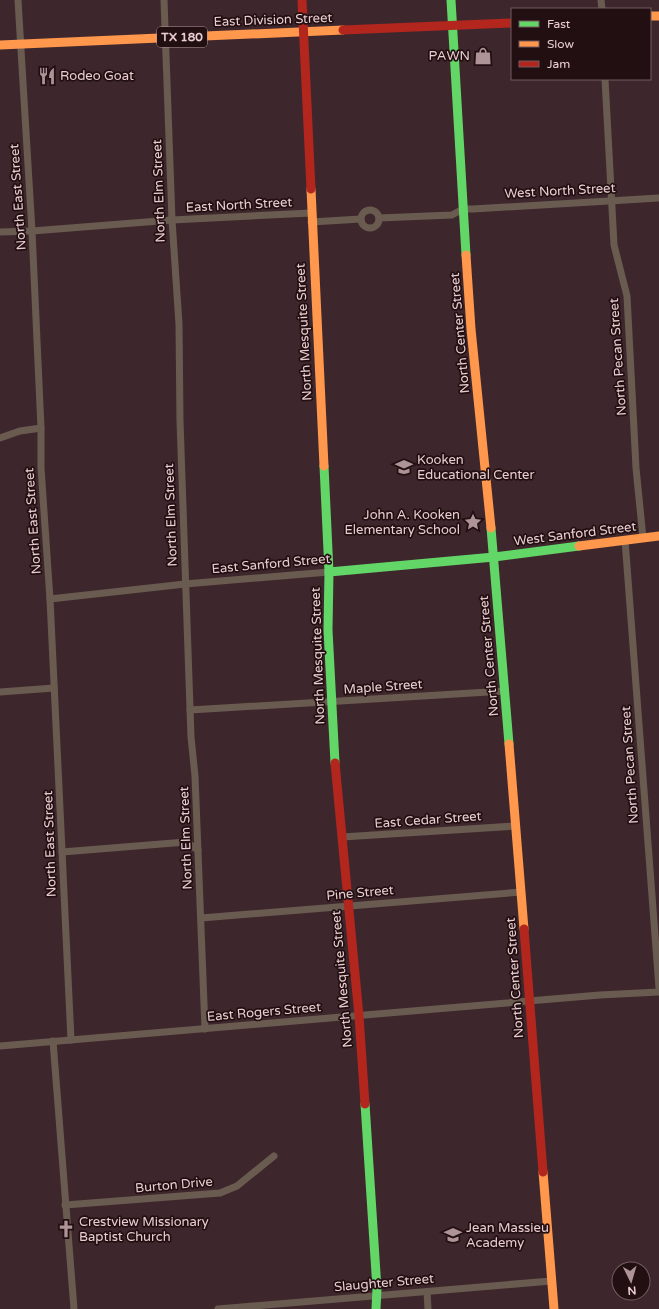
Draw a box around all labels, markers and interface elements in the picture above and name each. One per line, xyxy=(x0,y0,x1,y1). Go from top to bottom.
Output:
legend xyxy=(511,8,651,80)
street label: East Division Street xyxy=(213,10,333,30)
text: Fast xyxy=(547,17,571,31)
road number: TX 180 xyxy=(157,27,207,47)
text: Slow xyxy=(547,37,574,51)
shop icon: PAWN xyxy=(473,46,493,66)
place label: PAWN xyxy=(429,48,470,64)
text: Jam xyxy=(547,57,570,71)
restaurant icon: Rodeo Goat xyxy=(37,66,57,86)
place label: Rodeo Goat xyxy=(60,68,134,84)
street label: North Elm Street xyxy=(149,139,169,243)
street label: North East Street xyxy=(6,143,30,251)
street label: West North Street xyxy=(504,180,616,202)
street label: East North Street xyxy=(185,194,293,216)
street label: North Mesquite Street xyxy=(292,263,316,401)
street label: North Center Street xyxy=(447,272,473,394)
street label: North Pecan Street xyxy=(606,298,630,416)
place label: Kooken Educational Center xyxy=(417,452,534,483)
school or university icon: Kooken Educational Center xyxy=(394,457,414,477)
street label: North Elm Street xyxy=(161,463,181,567)
street label: North East Street xyxy=(21,467,45,575)
place label: John A. Kooken Elementary School xyxy=(345,507,460,538)
place icon: John A. Kooken Elementary School xyxy=(463,512,483,532)
street label: West Sanford Street xyxy=(513,519,637,549)
street label: East Sanford Street xyxy=(211,551,331,577)
street label: North Mesquite Street xyxy=(308,587,328,725)
street label: North Center Street xyxy=(476,595,502,717)
street label: Maple Street xyxy=(343,676,423,698)
street label: North Pecan Street xyxy=(618,706,642,824)
street label: North Elm Street xyxy=(176,786,196,890)
street label: North East Street xyxy=(40,790,60,898)
street label: East Cedar Street xyxy=(374,808,482,832)
street label: Pine Street xyxy=(326,882,394,904)
street label: North Mesquite Street xyxy=(328,910,356,1048)
street label: North Center Street xyxy=(503,917,527,1039)
street label: East Rogers Street xyxy=(206,999,322,1025)
street label: Burton Drive xyxy=(134,1174,214,1196)
place label: Crestview Missionary Baptist Church xyxy=(79,1214,209,1245)
church icon: Crestview Missionary Baptist Church xyxy=(56,1219,76,1239)
place label: Jean Massieu Academy xyxy=(466,1220,549,1251)
school or university icon: Jean Massieu Academy xyxy=(443,1225,463,1245)
north arrow xyxy=(611,1261,651,1301)
street label: Slaughter Street xyxy=(333,1271,435,1295)
text: N xyxy=(627,1284,637,1297)

